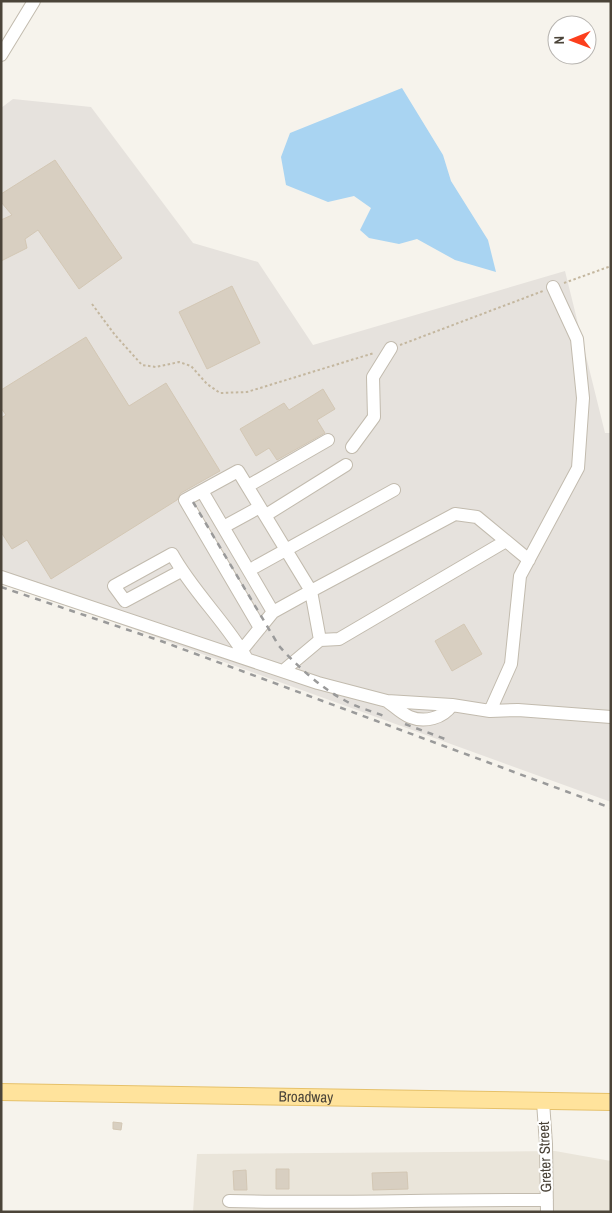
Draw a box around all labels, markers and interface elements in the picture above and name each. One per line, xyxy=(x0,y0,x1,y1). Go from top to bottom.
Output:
north arrow xyxy=(547,15,597,65)
text: N xyxy=(550,36,568,45)
street label: Broadway xyxy=(278,1086,334,1107)
street label: Greter Street xyxy=(533,1121,556,1193)

